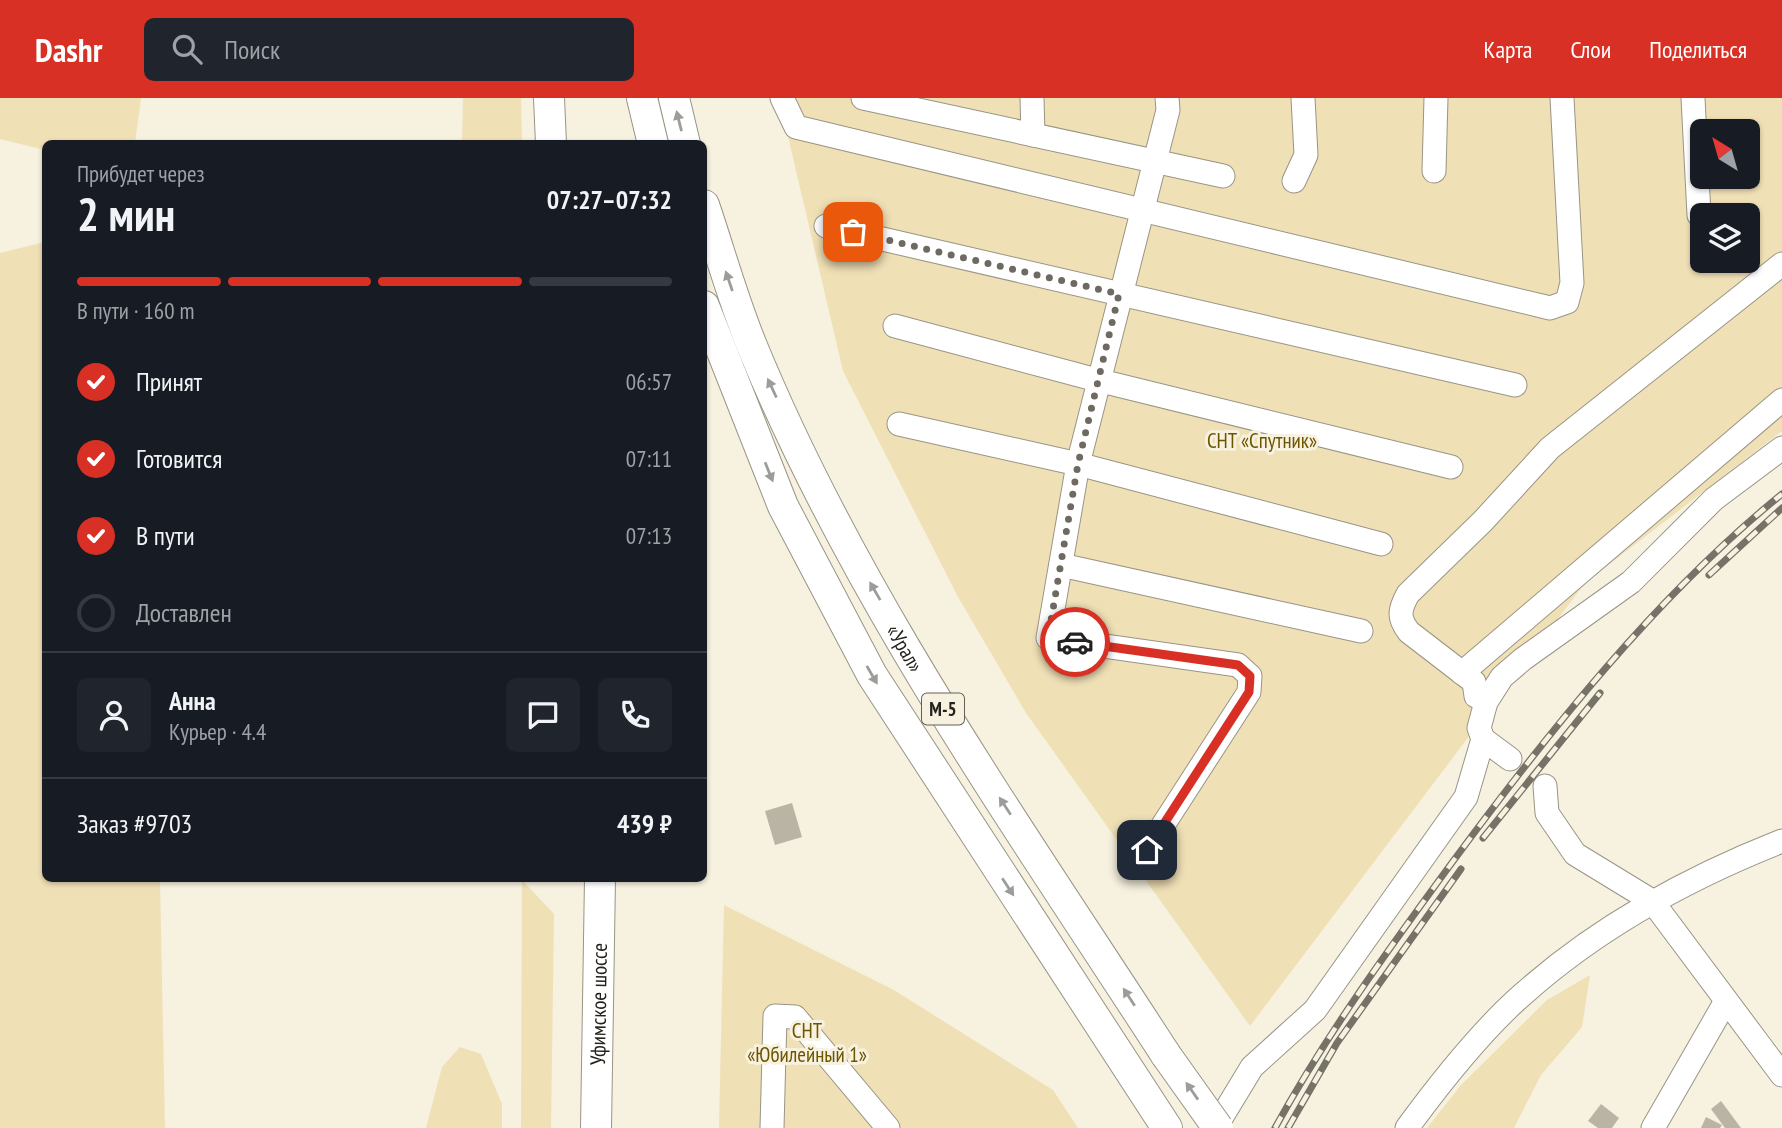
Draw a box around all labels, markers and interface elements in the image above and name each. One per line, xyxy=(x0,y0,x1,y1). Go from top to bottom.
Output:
search box xyxy=(144,18,634,81)
text: Dashr xyxy=(35,28,102,71)
icon: search xyxy=(168,30,206,68)
text: Поиск xyxy=(224,33,280,66)
text: Карта xyxy=(1484,34,1532,65)
text: Слои xyxy=(1570,34,1611,65)
text: Поделиться xyxy=(1649,34,1747,65)
one-way arrow xyxy=(673,110,684,132)
north arrow xyxy=(1690,119,1760,189)
map controls xyxy=(1690,119,1760,273)
text: Прибудет через xyxy=(77,159,205,188)
text: 07:27–07:32 xyxy=(547,183,672,216)
text: 2 мин xyxy=(77,184,175,244)
pin xyxy=(823,202,883,262)
button: layers xyxy=(1690,203,1760,273)
icon: bag xyxy=(834,213,872,251)
one-way arrow xyxy=(723,270,734,291)
text: В пути · 160 m xyxy=(77,296,194,325)
icon: check xyxy=(77,363,115,401)
text: Принят xyxy=(136,365,202,398)
text: 06:57 xyxy=(626,367,672,396)
one-way arrow xyxy=(766,378,778,398)
park label: СНТ «Спутник» xyxy=(1207,427,1317,454)
icon: check xyxy=(77,440,115,478)
text: Готовится xyxy=(136,442,222,475)
text: 07:11 xyxy=(626,444,672,473)
one-way arrow xyxy=(763,462,774,483)
icon: check xyxy=(77,517,115,555)
text: В пути xyxy=(136,519,195,552)
text: 07:13 xyxy=(626,521,672,550)
one-way arrow xyxy=(869,581,881,601)
text: Доставлен xyxy=(136,596,232,629)
courier xyxy=(1040,607,1110,677)
street label: «Урал» xyxy=(881,619,930,677)
icon: car xyxy=(1056,623,1094,661)
one-way arrow xyxy=(866,665,878,684)
button: person xyxy=(77,678,151,752)
button: chat xyxy=(506,678,580,752)
button: phone xyxy=(598,678,672,752)
text: Анна xyxy=(169,684,216,717)
road number: М-5 xyxy=(922,694,964,724)
text: Курьер · 4.4 xyxy=(169,717,266,746)
one-way arrow xyxy=(999,797,1012,816)
text: Заказ #9703 xyxy=(77,807,192,840)
text: 439 ₽ xyxy=(617,807,672,840)
pin xyxy=(1117,820,1177,880)
icon: home xyxy=(1128,831,1166,869)
one-way arrow xyxy=(1001,877,1014,896)
street label: Уфимское шоссе xyxy=(584,943,612,1065)
one-way arrow xyxy=(1122,988,1135,1007)
park label: СНТ «Юбилейный 1» xyxy=(747,1017,867,1068)
one-way arrow xyxy=(1185,1082,1199,1100)

